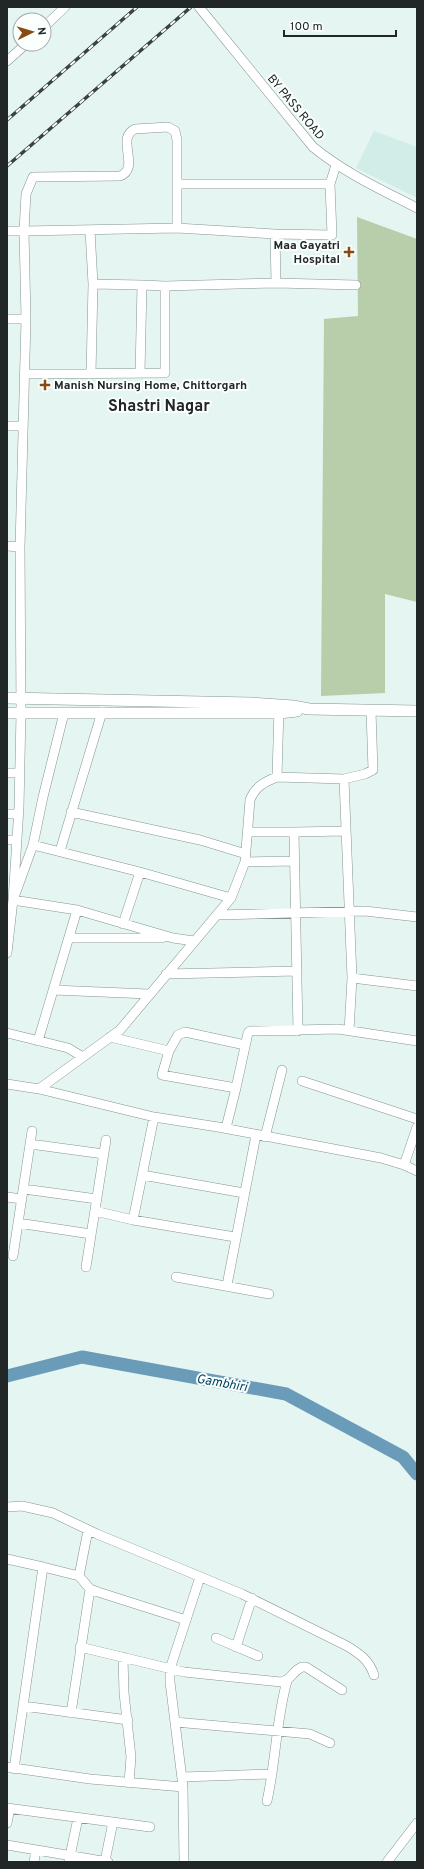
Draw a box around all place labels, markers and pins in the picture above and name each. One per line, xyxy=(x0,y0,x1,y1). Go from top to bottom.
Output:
place label: Maa Gayatri Hospital xyxy=(274,238,340,268)
marker: Maa Gayatri Hospital xyxy=(343,246,355,258)
place label: Manish Nursing Home, Chittorgarh xyxy=(54,378,247,394)
marker: Manish Nursing Home, Chittorgarh xyxy=(39,379,51,391)

